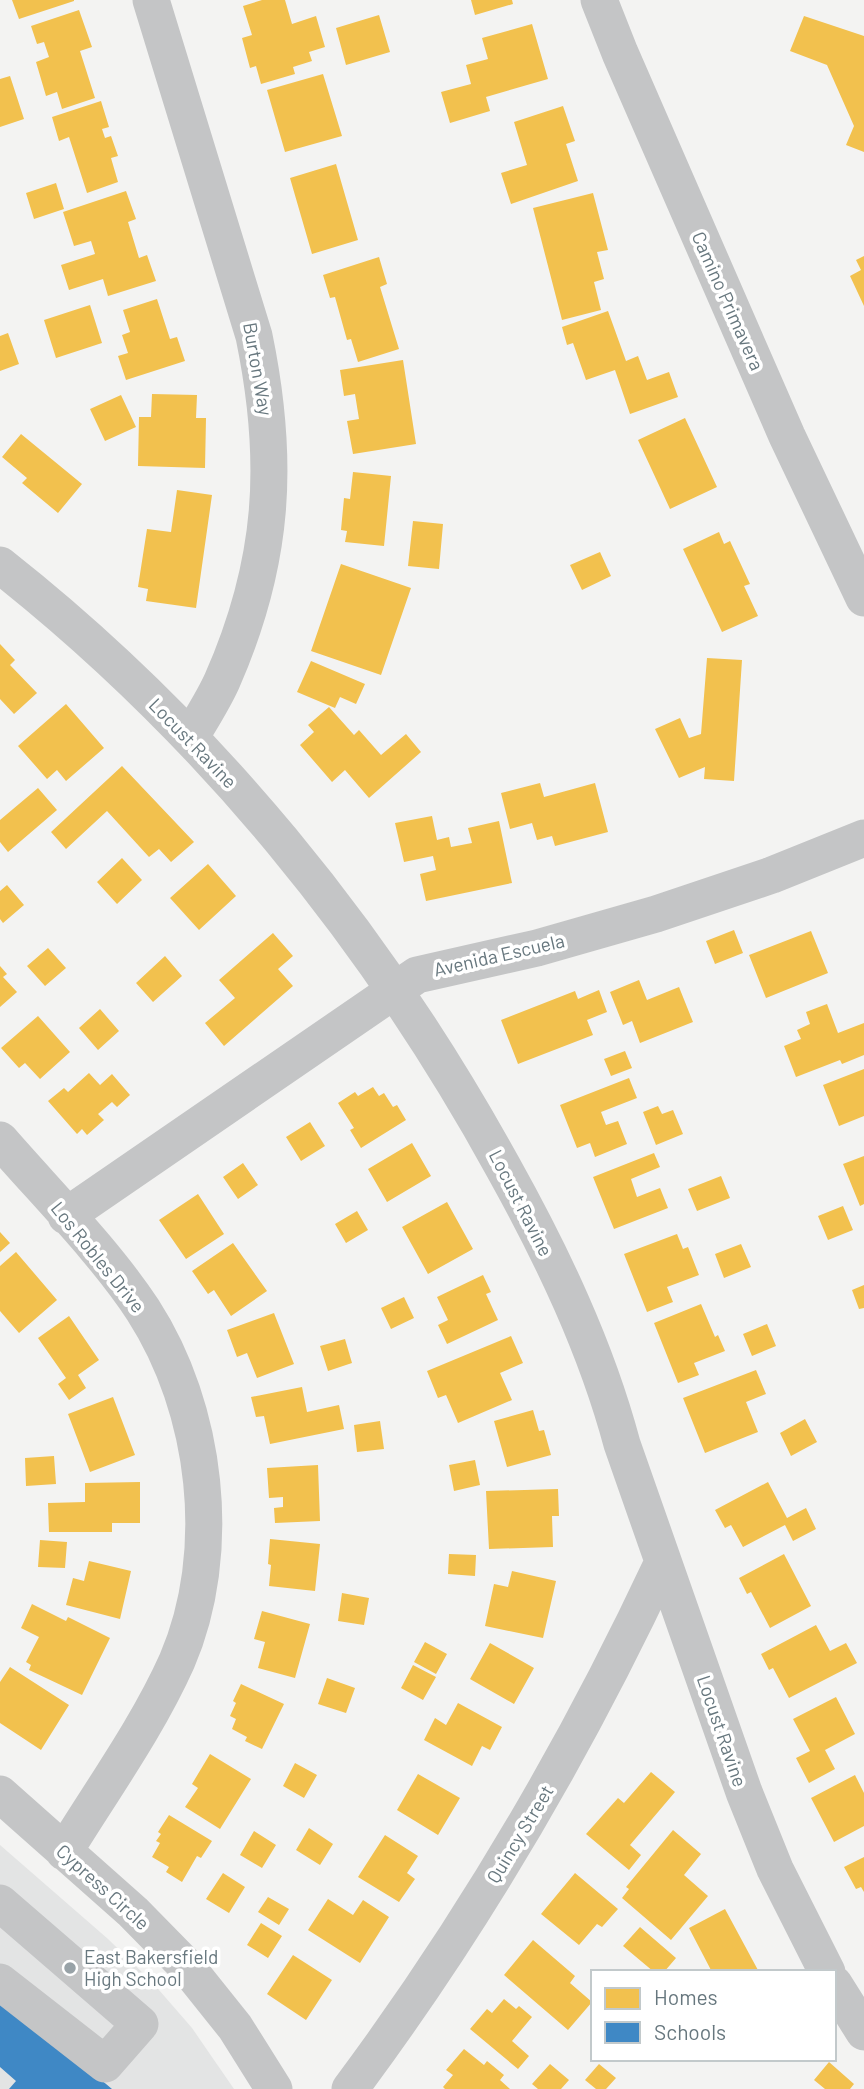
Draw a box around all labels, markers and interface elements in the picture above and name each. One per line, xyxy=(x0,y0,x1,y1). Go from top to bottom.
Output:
street label: Camino Primavera xyxy=(688,228,769,374)
street label: Burton Way xyxy=(239,321,278,418)
street label: Locust Ravine xyxy=(145,693,242,793)
street label: Avenida Escuela xyxy=(431,928,567,981)
street label: Locust Ravine xyxy=(485,1146,558,1260)
street label: Los Robles Drive xyxy=(47,1197,150,1317)
street label: Locust Ravine xyxy=(693,1672,752,1790)
street label: Quincy Street xyxy=(481,1781,558,1887)
street label: Cypress Circle xyxy=(52,1839,154,1934)
place label: East Bakersfield High School xyxy=(84,1945,218,1990)
marker: East Bakersfield High School xyxy=(62,1960,78,1976)
legend xyxy=(591,1970,836,2061)
text: Homes xyxy=(654,1984,718,2009)
text: Schools xyxy=(654,2019,726,2044)

